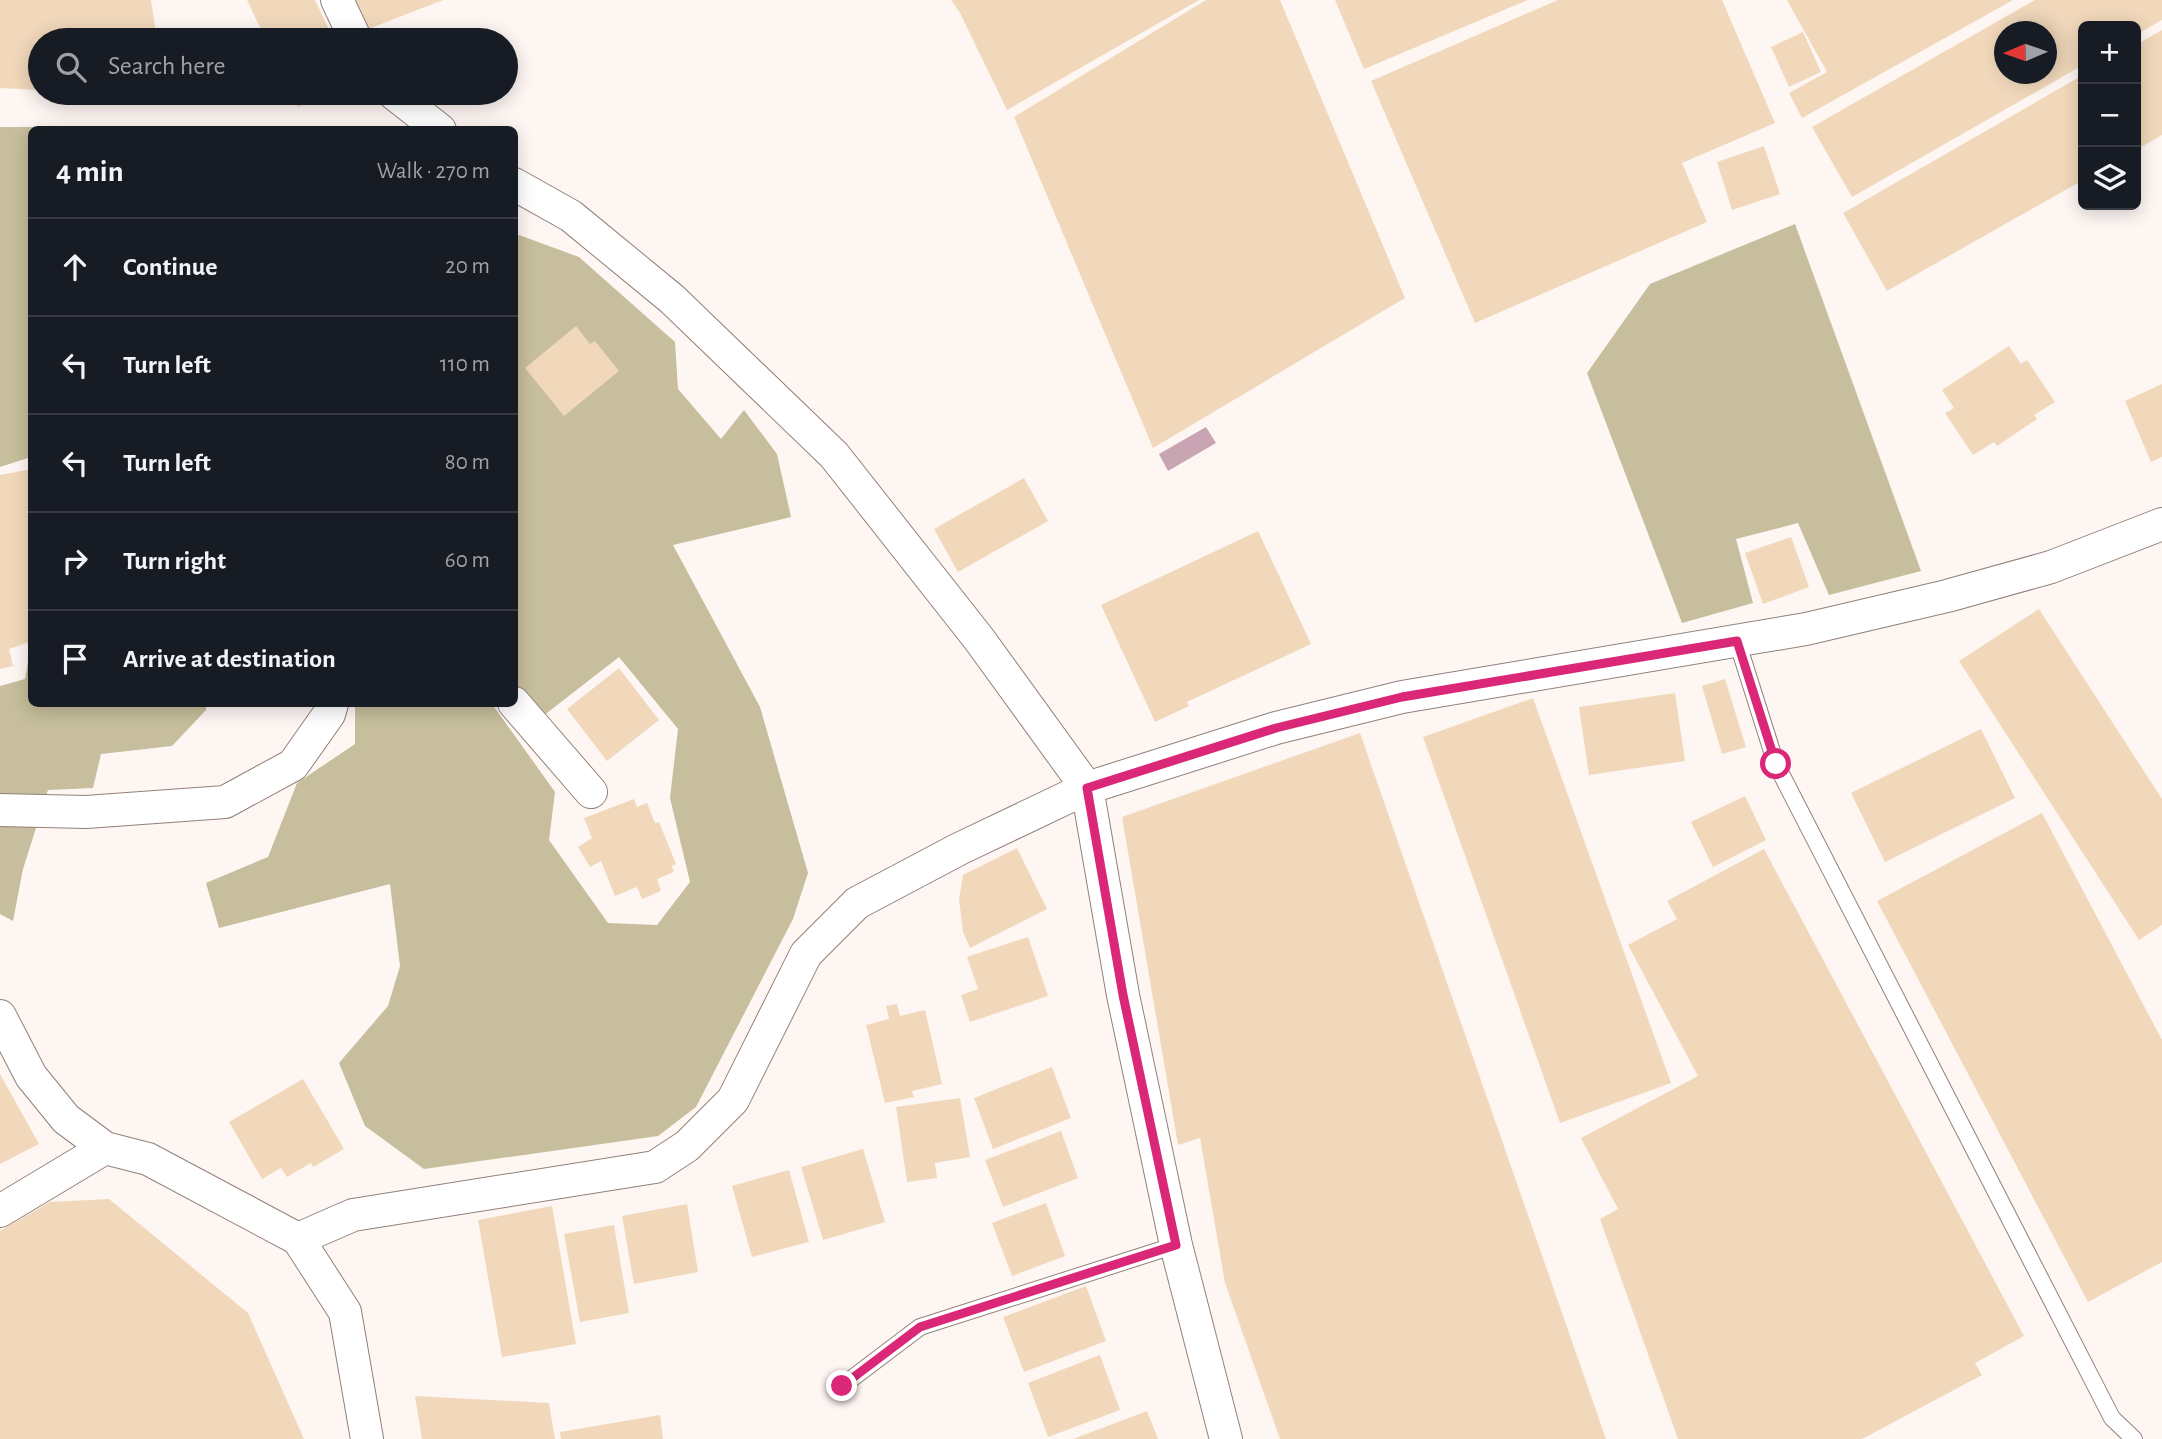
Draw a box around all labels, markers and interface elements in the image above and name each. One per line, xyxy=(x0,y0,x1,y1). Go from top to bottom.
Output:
north arrow xyxy=(1994,21,2057,84)
map controls xyxy=(2078,21,2141,210)
button: + xyxy=(2078,21,2141,84)
search box xyxy=(28,28,518,105)
icon: search xyxy=(52,48,90,86)
text: Search here xyxy=(108,53,226,79)
button: − xyxy=(2078,84,2141,147)
button: layers xyxy=(2078,147,2141,210)
text: 4 min xyxy=(56,157,124,187)
text: Walk · 270 m xyxy=(377,160,490,183)
icon: ahead xyxy=(56,248,94,286)
text: Continue xyxy=(123,254,218,280)
text: 20 m xyxy=(445,255,490,278)
icon: left xyxy=(56,346,94,384)
text: Turn left xyxy=(123,352,211,378)
text: 110 m xyxy=(440,353,490,376)
icon: left xyxy=(56,444,94,482)
text: Turn left xyxy=(123,450,211,476)
text: 80 m xyxy=(445,451,490,474)
icon: right xyxy=(56,542,94,580)
text: Turn right xyxy=(123,548,226,574)
text: 60 m xyxy=(445,549,490,572)
icon: arrive xyxy=(56,640,94,678)
text: Arrive at destination xyxy=(123,646,336,672)
route start xyxy=(1760,748,1791,779)
route end xyxy=(826,1370,857,1401)

